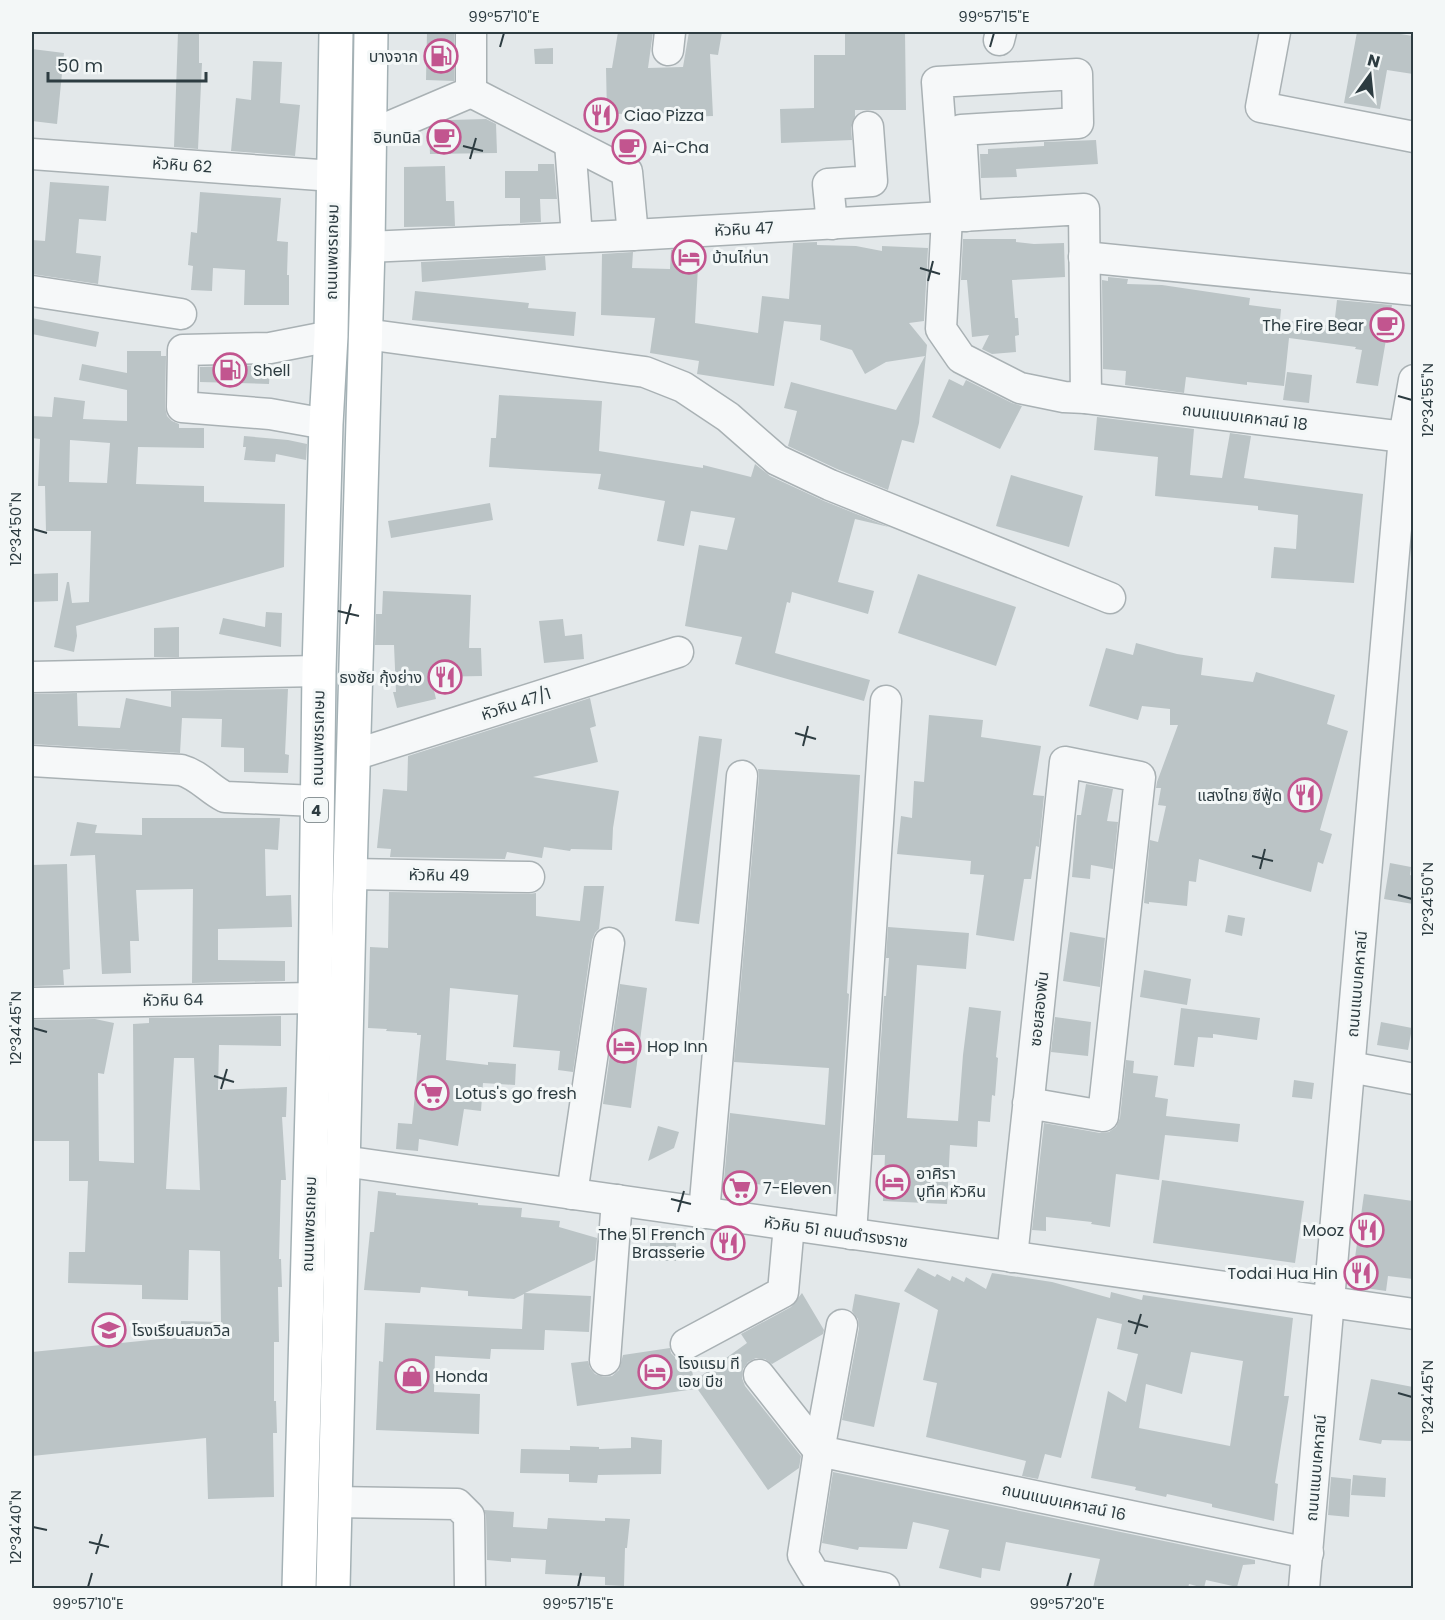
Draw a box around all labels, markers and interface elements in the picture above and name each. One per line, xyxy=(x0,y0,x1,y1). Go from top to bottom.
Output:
text: 99°57'10"E xyxy=(468,6,540,27)
text: 99°57'15"E xyxy=(958,6,1030,27)
fuel station icon: บางจาก xyxy=(423,38,459,74)
scale bar xyxy=(48,45,206,83)
place label: บางจาก xyxy=(369,45,418,68)
north arrow xyxy=(1340,45,1400,105)
text: N xyxy=(1365,48,1383,74)
text: 50 m xyxy=(57,53,103,78)
restaurant icon: Ciao Pizza xyxy=(583,97,619,133)
place label: Ciao Pizza xyxy=(624,104,704,127)
cafe icon: อินทนิล xyxy=(426,119,462,155)
place label: อินทนิล xyxy=(373,126,421,149)
cafe icon: Ai-Cha xyxy=(611,129,647,165)
place label: Ai-Cha xyxy=(652,136,709,159)
street label: หัวหิน 62 xyxy=(151,151,213,179)
street label: ถนนเพชรเกษม xyxy=(320,204,344,300)
street label: หัวหิน 47 xyxy=(714,216,775,242)
hotel icon: บ้านไก่นา xyxy=(671,239,707,275)
place label: บ้านไก่นา xyxy=(712,246,769,269)
cafe icon: The Fire Bear xyxy=(1369,307,1405,343)
place label: The Fire Bear xyxy=(1262,314,1364,337)
fuel station icon: Shell xyxy=(212,352,248,388)
place label: Shell xyxy=(253,359,290,382)
text: 12°34'55"N xyxy=(1417,363,1438,437)
street label: ถนนแนบเคหาสน์ 18 xyxy=(1181,398,1309,436)
text: 12°34'50"N xyxy=(5,492,26,566)
restaurant icon: ธงชัย กุ้งย่าง xyxy=(427,659,463,695)
place label: ธงชัย กุ้งย่าง xyxy=(339,666,422,689)
street label: หัวหิน 47/1 xyxy=(478,682,554,726)
street label: ถนนเพชรเกษม xyxy=(306,690,330,786)
restaurant icon: แสงไทย ซีฟู้ด xyxy=(1287,777,1323,813)
place label: แสงไทย ซีฟู้ด xyxy=(1197,784,1282,807)
road number: 4 xyxy=(304,798,328,822)
text: 12°34'50"N xyxy=(1417,862,1438,936)
street label: หัวหิน 49 xyxy=(408,863,470,887)
street label: ถนนแนบเคหาสน์ xyxy=(1341,930,1373,1038)
street label: ซอยสองพัน xyxy=(1024,970,1054,1048)
street label: หัวหิน 64 xyxy=(142,988,204,1012)
text: 12°34'45"N xyxy=(5,991,26,1065)
hotel icon: Hop Inn xyxy=(606,1028,642,1064)
place label: Hop Inn xyxy=(647,1035,708,1058)
supermarket icon: Lotus's go fresh xyxy=(414,1075,450,1111)
place label: Lotus's go fresh xyxy=(455,1082,577,1105)
place label: อาศิรา บูทีค หัวหิน xyxy=(916,1162,986,1203)
hotel icon: อาศิรา บูทีค หัวหิน xyxy=(875,1164,911,1200)
supermarket icon: 7-Eleven xyxy=(722,1170,758,1206)
street label: ถนนเพชรเกษม xyxy=(296,1176,322,1272)
place label: 7-Eleven xyxy=(763,1177,832,1200)
street label: หัวหิน 51 ถนนดำรงราช xyxy=(762,1211,910,1253)
restaurant icon: Mooz xyxy=(1349,1212,1385,1248)
place label: Mooz xyxy=(1302,1219,1344,1242)
place label: The 51 French Brasserie xyxy=(598,1223,705,1264)
restaurant icon: The 51 French Brasserie xyxy=(710,1225,746,1261)
restaurant icon: Todai Hua Hin xyxy=(1343,1255,1379,1291)
place label: Todai Hua Hin xyxy=(1228,1262,1338,1285)
school or university icon: โรงเรียนสมถวิล xyxy=(91,1312,127,1348)
place label: โรงเรียนสมถวิล xyxy=(132,1319,230,1342)
place label: โรงแรม ที เอช บีช xyxy=(678,1352,740,1393)
hotel icon: โรงแรม ที เอช บีช xyxy=(637,1354,673,1390)
shop icon: Honda xyxy=(394,1358,430,1394)
text: 12°34'45"N xyxy=(1417,1360,1438,1434)
place label: Honda xyxy=(435,1365,488,1388)
street label: ถนนแนบเคหาสน์ xyxy=(1300,1414,1332,1522)
street label: ถนนแนบเคหาสน์ 16 xyxy=(1000,1478,1128,1526)
text: 12°34'40"N xyxy=(5,1490,26,1564)
text: 99°57'10"E xyxy=(52,1593,124,1614)
text: 99°57'15"E xyxy=(542,1593,614,1614)
text: 99°57'20"E xyxy=(1029,1593,1105,1614)

